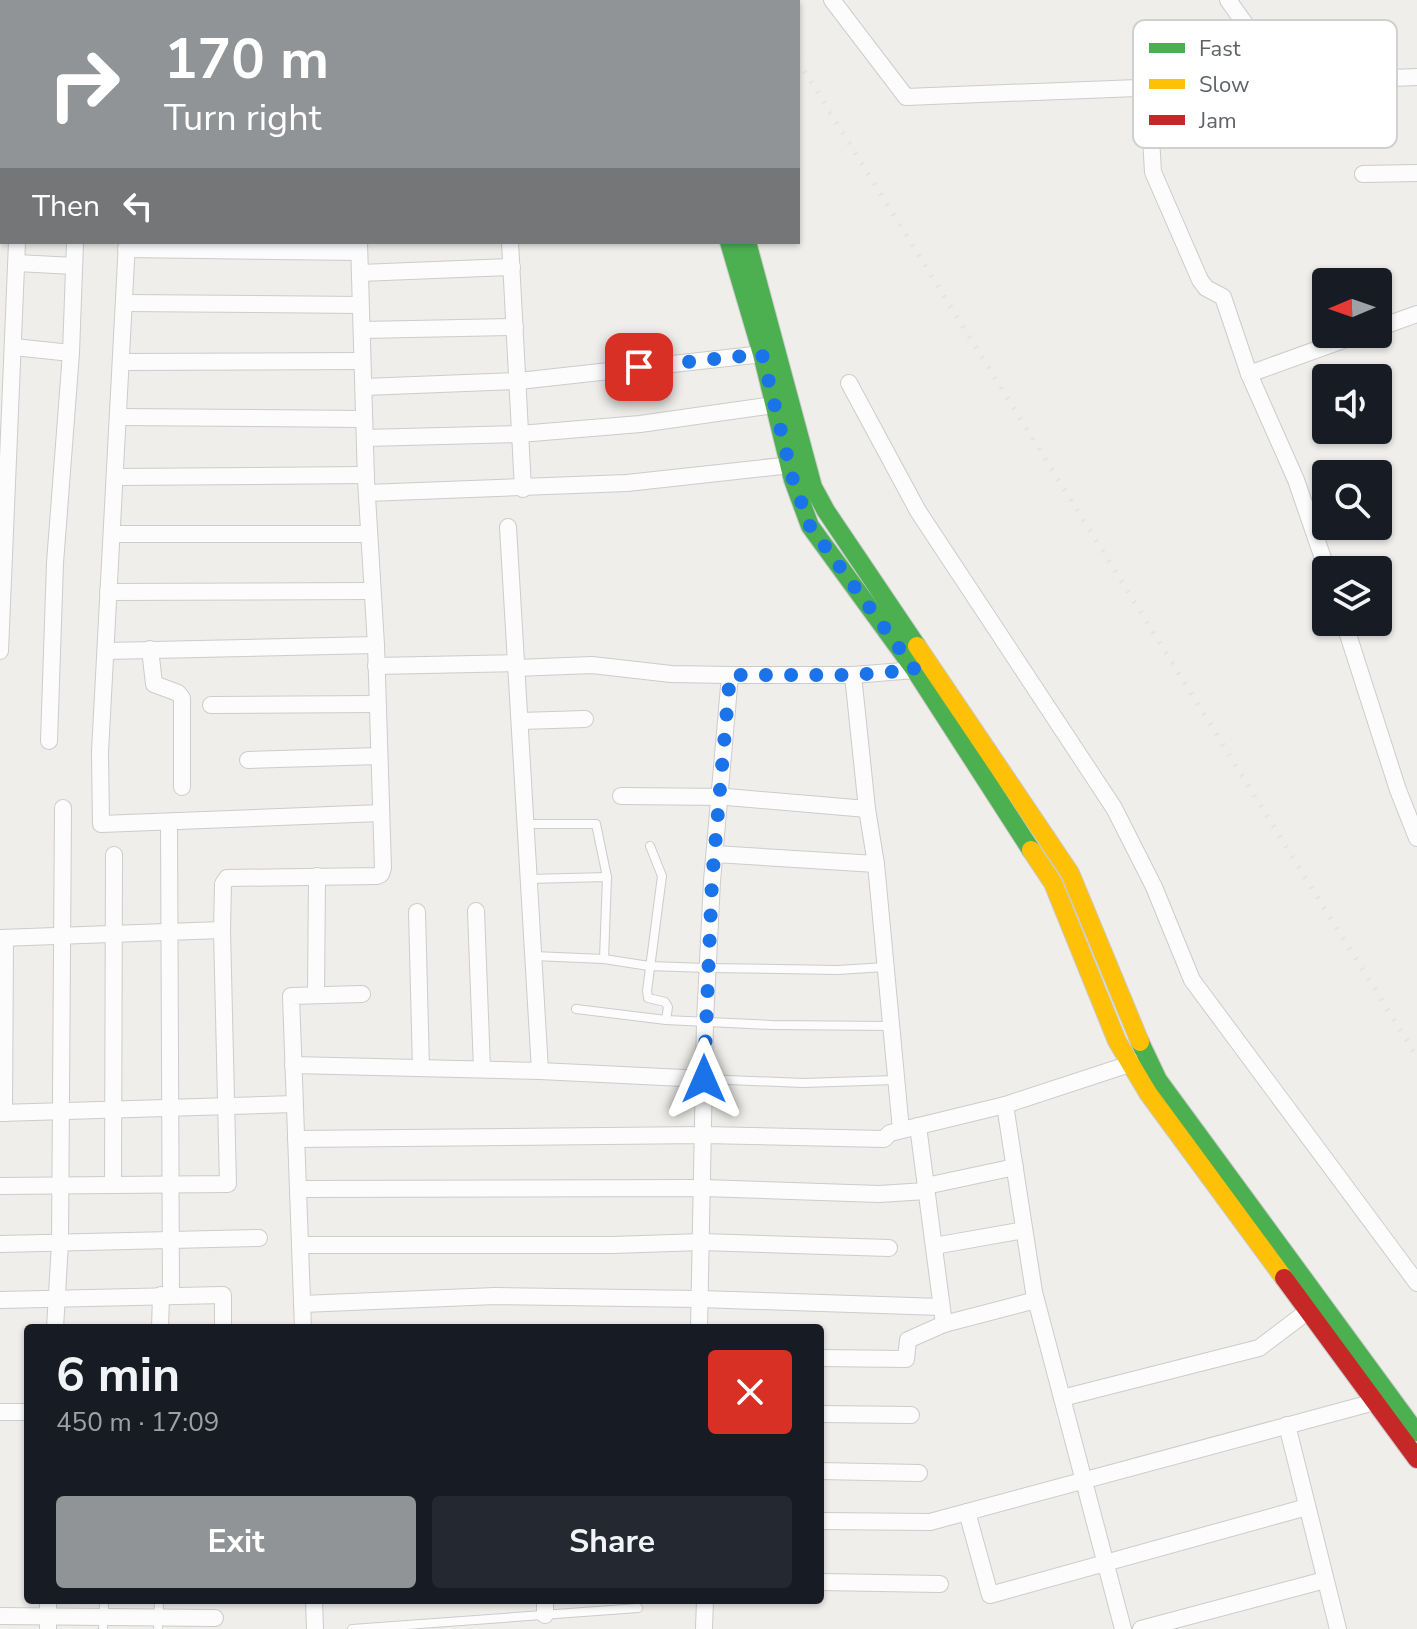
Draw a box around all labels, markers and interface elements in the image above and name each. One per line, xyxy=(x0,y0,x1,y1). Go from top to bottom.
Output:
legend xyxy=(1133,20,1397,148)
text: 170 m xyxy=(164,21,329,98)
icon: right xyxy=(32,32,136,136)
text: Fast xyxy=(1199,34,1241,64)
text: Slow xyxy=(1199,70,1250,100)
text: Turn right xyxy=(164,94,321,143)
text: Jam xyxy=(1198,106,1237,136)
icon: left xyxy=(116,184,160,228)
text: Then xyxy=(32,186,100,227)
north arrow xyxy=(1312,268,1392,348)
map controls xyxy=(1312,268,1392,636)
pin xyxy=(605,333,673,401)
icon: arrive xyxy=(617,345,661,389)
button: sound xyxy=(1312,364,1392,444)
button: search xyxy=(1312,460,1392,540)
button: layers xyxy=(1312,556,1392,636)
position arrow xyxy=(662,1037,746,1121)
text: 6 min xyxy=(56,1342,180,1408)
button: close xyxy=(708,1350,792,1434)
text: 450 m · 17:09 xyxy=(56,1405,219,1440)
button: Exit xyxy=(56,1496,416,1588)
button: Share xyxy=(432,1496,792,1588)

